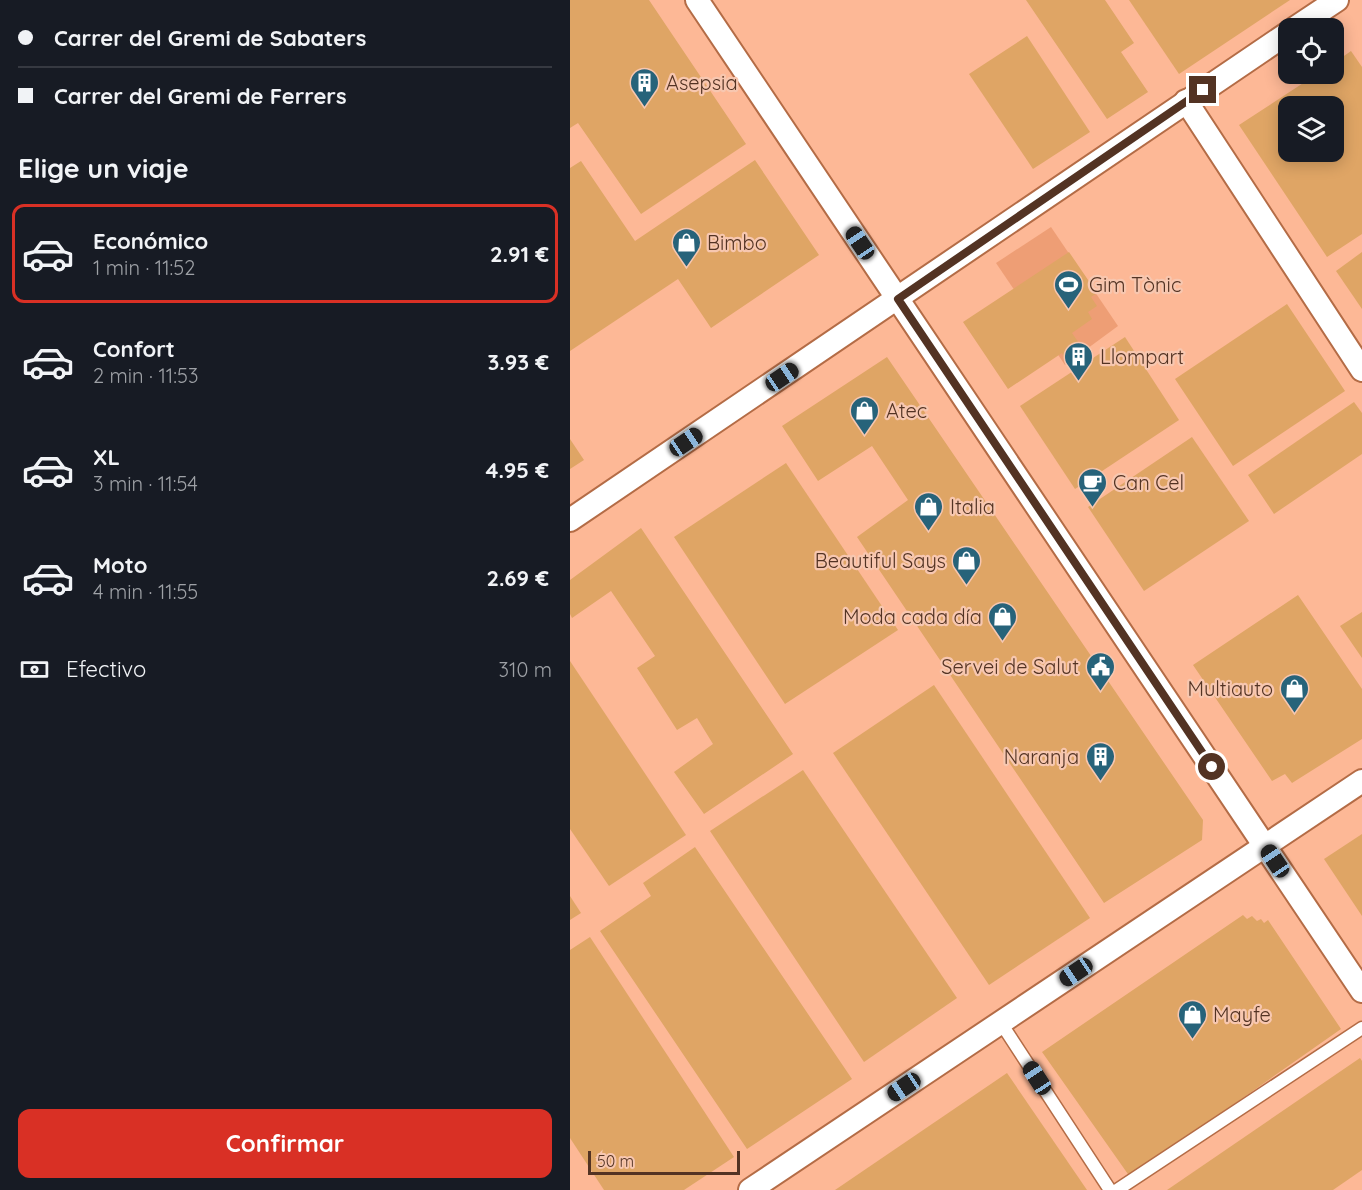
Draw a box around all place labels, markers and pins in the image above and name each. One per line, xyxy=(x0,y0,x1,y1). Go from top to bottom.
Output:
building icon: Asepsia xyxy=(629,66,661,108)
place label: Asepsia xyxy=(666,70,738,95)
shop icon: Bimbo xyxy=(670,226,702,268)
place label: Bimbo xyxy=(707,230,767,255)
sports icon: Gim Tònic xyxy=(1052,268,1084,310)
place label: Gim Tònic xyxy=(1089,272,1181,297)
building icon: Llompart xyxy=(1063,340,1095,382)
place label: Llompart xyxy=(1100,344,1184,369)
shop icon: Atec xyxy=(849,394,881,436)
place label: Atec xyxy=(886,398,927,423)
cafe icon: Can Cel xyxy=(1076,466,1108,508)
place label: Can Cel xyxy=(1113,470,1184,495)
shop icon: Italia xyxy=(913,490,945,532)
place label: Italia xyxy=(950,494,995,519)
shop icon: Beautiful Says xyxy=(951,544,983,586)
place label: Beautiful Says xyxy=(815,548,946,573)
shop icon: Moda cada día xyxy=(987,600,1019,642)
place label: Moda cada día xyxy=(843,604,982,629)
public building icon: Servei de Salut xyxy=(1084,650,1116,692)
place label: Servei de Salut xyxy=(941,654,1079,679)
shop icon: Multiauto xyxy=(1278,672,1310,714)
place label: Multiauto xyxy=(1187,676,1273,701)
building icon: Naranja xyxy=(1084,740,1116,782)
place label: Naranja xyxy=(1004,744,1079,769)
shop icon: Mayfe xyxy=(1176,998,1208,1040)
place label: Mayfe xyxy=(1213,1002,1271,1027)

